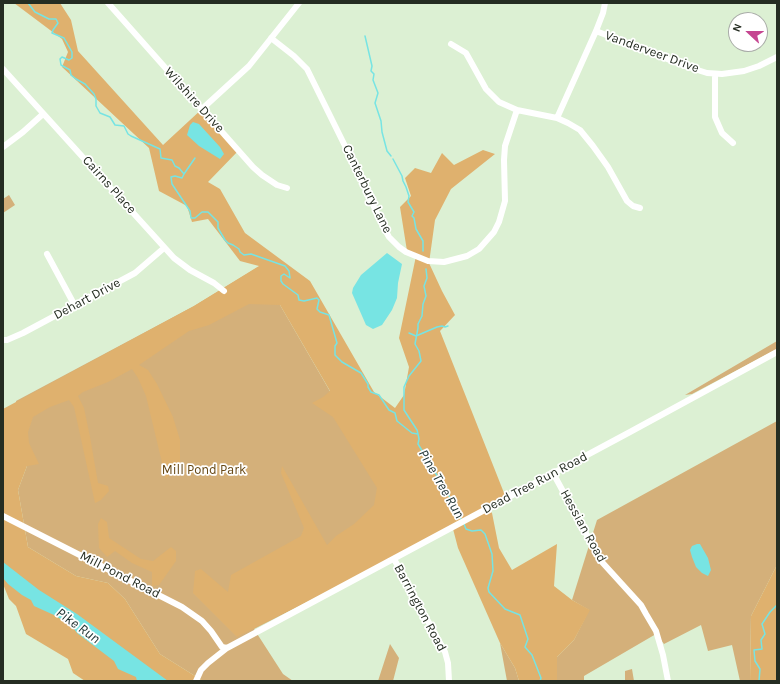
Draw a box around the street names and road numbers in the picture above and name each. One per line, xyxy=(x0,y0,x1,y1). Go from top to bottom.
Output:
street label: Vanderveer Drive xyxy=(603,28,701,76)
street label: Wilshire Drive xyxy=(161,64,227,136)
street label: Canterbury Lane xyxy=(339,142,395,236)
street label: Cairns Place xyxy=(79,153,139,217)
street label: Dehart Drive xyxy=(51,275,123,323)
street label: Dead Tree Run Road xyxy=(480,449,590,517)
street label: Hessian Road xyxy=(557,487,609,565)
street label: Mill Pond Road xyxy=(77,548,163,602)
street label: Barrington Road xyxy=(390,562,450,654)

